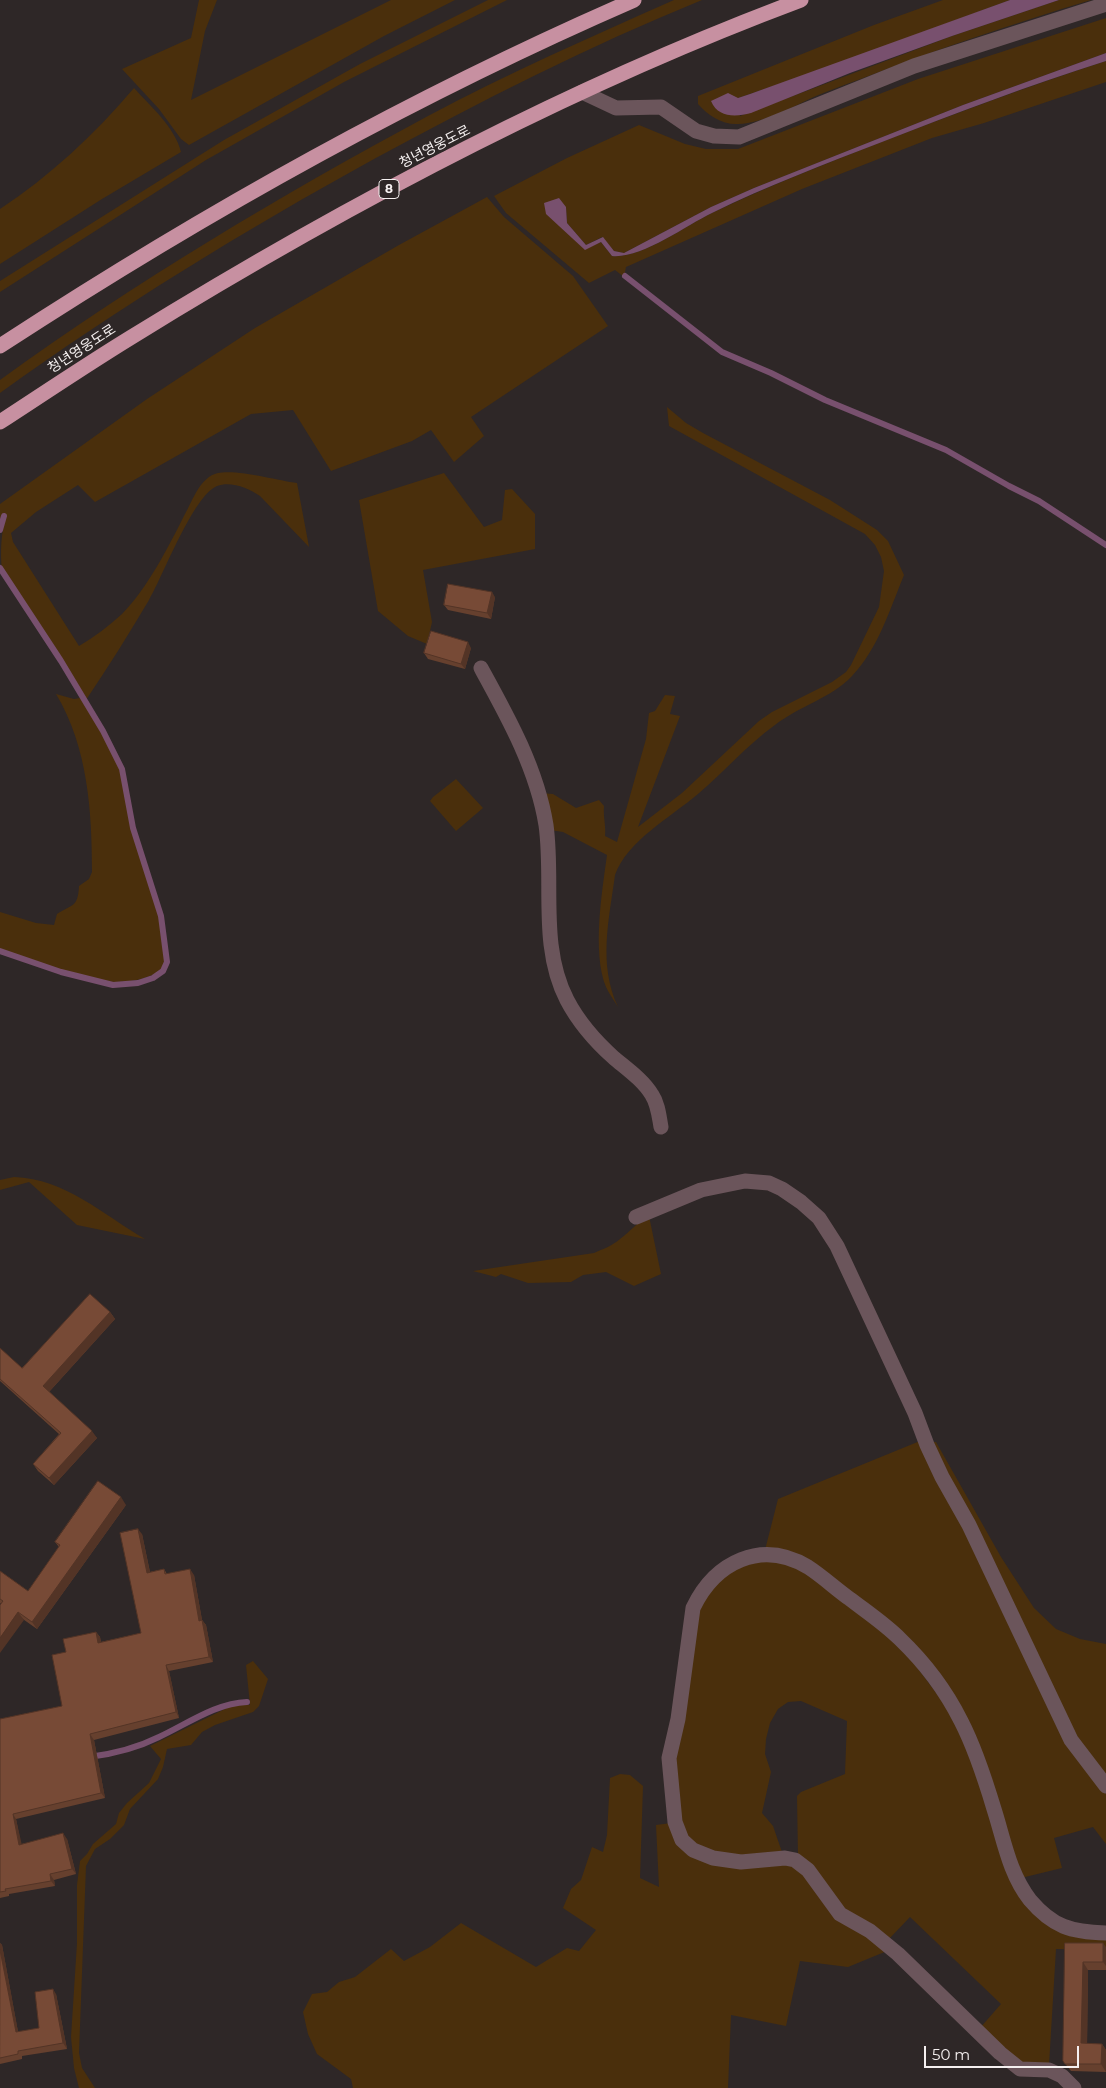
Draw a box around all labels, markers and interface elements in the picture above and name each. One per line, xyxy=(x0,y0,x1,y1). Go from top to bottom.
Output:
street label: 청년영웅도로 xyxy=(397,122,473,172)
road number: 8 xyxy=(379,180,399,198)
street label: 청년영웅도로 xyxy=(45,321,119,377)
scale bar xyxy=(926,2036,1081,2068)
text: 50 m xyxy=(932,2045,970,2064)

